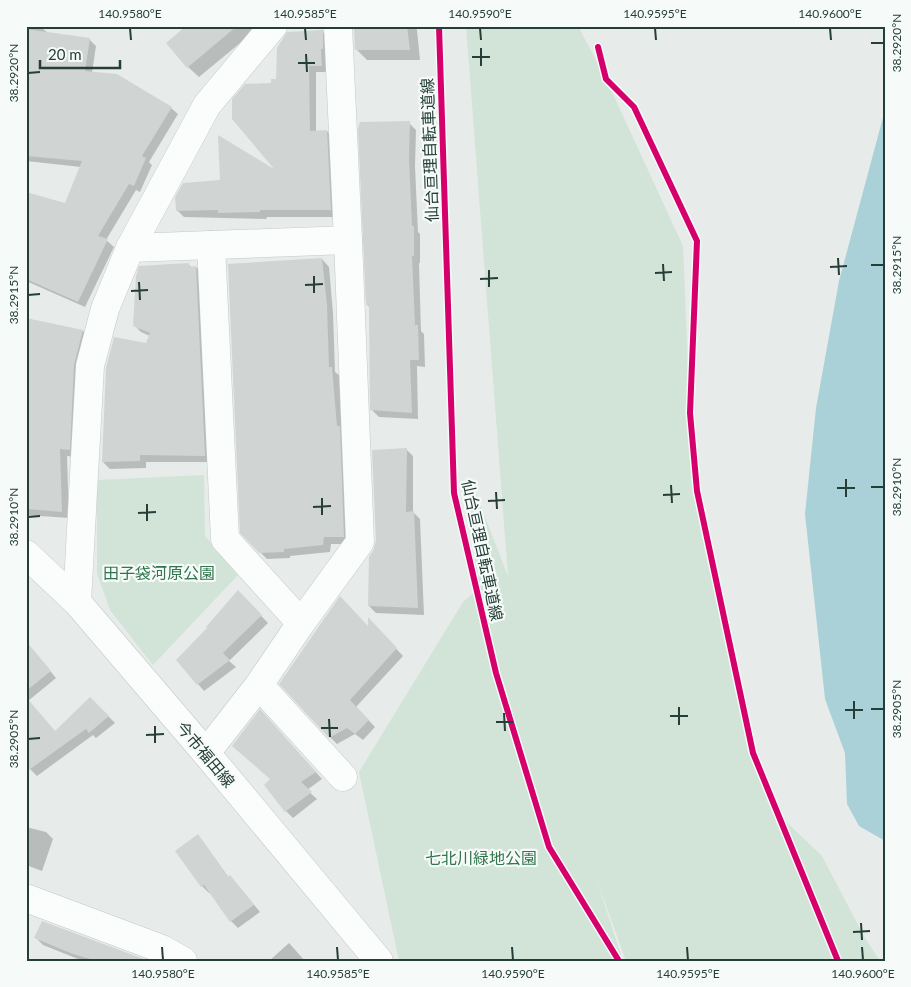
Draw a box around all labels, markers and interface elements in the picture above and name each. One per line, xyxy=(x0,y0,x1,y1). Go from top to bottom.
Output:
text: 140.9580°E xyxy=(98,6,162,21)
text: 140.9585°E xyxy=(273,6,337,21)
text: 140.9590°E xyxy=(448,6,512,21)
text: 140.9595°E xyxy=(623,6,687,21)
text: 140.9600°E xyxy=(798,6,862,21)
text: 38.2920°N xyxy=(889,14,904,72)
scale bar xyxy=(40,38,120,70)
text: 38.2920°N xyxy=(6,44,21,102)
text: 20 m xyxy=(48,45,82,63)
street label: 仙台亘理自転車道線 xyxy=(417,78,441,222)
text: 38.2915°N xyxy=(889,236,904,294)
text: 38.2915°N xyxy=(6,266,21,324)
text: 38.2910°N xyxy=(889,458,904,516)
street label: 仙台亘理自転車道線 xyxy=(459,478,507,622)
text: 38.2910°N xyxy=(6,488,21,546)
park label: 田子袋河原公園 xyxy=(103,563,215,582)
text: 38.2905°N xyxy=(889,680,904,738)
text: 38.2905°N xyxy=(6,710,21,768)
street label: 今市福田線 xyxy=(173,717,239,791)
park label: 七北川緑地公園 xyxy=(425,848,537,867)
text: 140.9580°E xyxy=(131,966,195,981)
text: 140.9585°E xyxy=(306,966,370,981)
text: 140.9590°E xyxy=(481,966,545,981)
text: 140.9595°E xyxy=(656,966,720,981)
text: 140.9600°E xyxy=(831,966,895,981)

